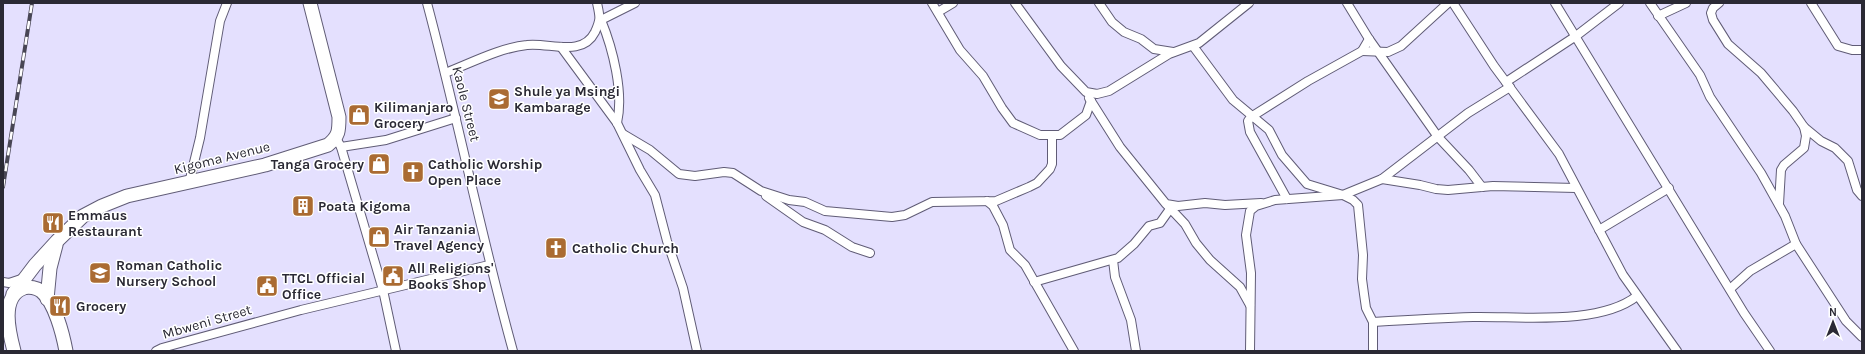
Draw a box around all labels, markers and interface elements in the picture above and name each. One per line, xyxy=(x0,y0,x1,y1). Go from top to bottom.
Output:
street label: Kaole Street xyxy=(448,65,484,143)
place label: Shule ya Msingi Kambarage xyxy=(514,83,620,116)
school or university icon: Shule ya Msingi Kambarage xyxy=(486,86,512,112)
place label: Kilimanjaro Grocery xyxy=(374,99,453,132)
shop icon: Kilimanjaro Grocery xyxy=(346,102,372,128)
street label: Kigoma Avenue xyxy=(172,138,272,178)
shop icon: Tanga Grocery xyxy=(366,151,392,177)
place label: Tanga Grocery xyxy=(271,156,364,173)
place label: Catholic Worship Open Place xyxy=(428,156,542,189)
church icon: Catholic Worship Open Place xyxy=(400,159,426,185)
building icon: Poata Kigoma xyxy=(290,193,316,219)
place label: Poata Kigoma xyxy=(318,198,411,215)
place label: Emmaus Restaurant xyxy=(68,207,143,240)
restaurant icon: Emmaus Restaurant xyxy=(40,210,66,236)
place label: Air Tanzania Travel Agency xyxy=(394,221,484,254)
shop icon: Air Tanzania Travel Agency xyxy=(366,224,392,250)
church icon: Catholic Church xyxy=(543,235,569,261)
place label: Catholic Church xyxy=(572,240,679,257)
place label: Roman Catholic Nursery School xyxy=(116,257,222,290)
school or university icon: Roman Catholic Nursery School xyxy=(87,260,113,286)
place label: All Religions' Books Shop xyxy=(408,260,494,293)
public building icon: All Religions' Books Shop xyxy=(380,263,406,289)
place label: TTCL Official Office xyxy=(282,270,365,303)
public building icon: TTCL Official Office xyxy=(254,273,280,299)
restaurant icon: Grocery xyxy=(47,293,73,319)
place label: Grocery xyxy=(76,298,126,315)
street label: Mbweni Street xyxy=(160,301,254,343)
north arrow xyxy=(1813,302,1853,342)
text: N xyxy=(1829,306,1837,319)

